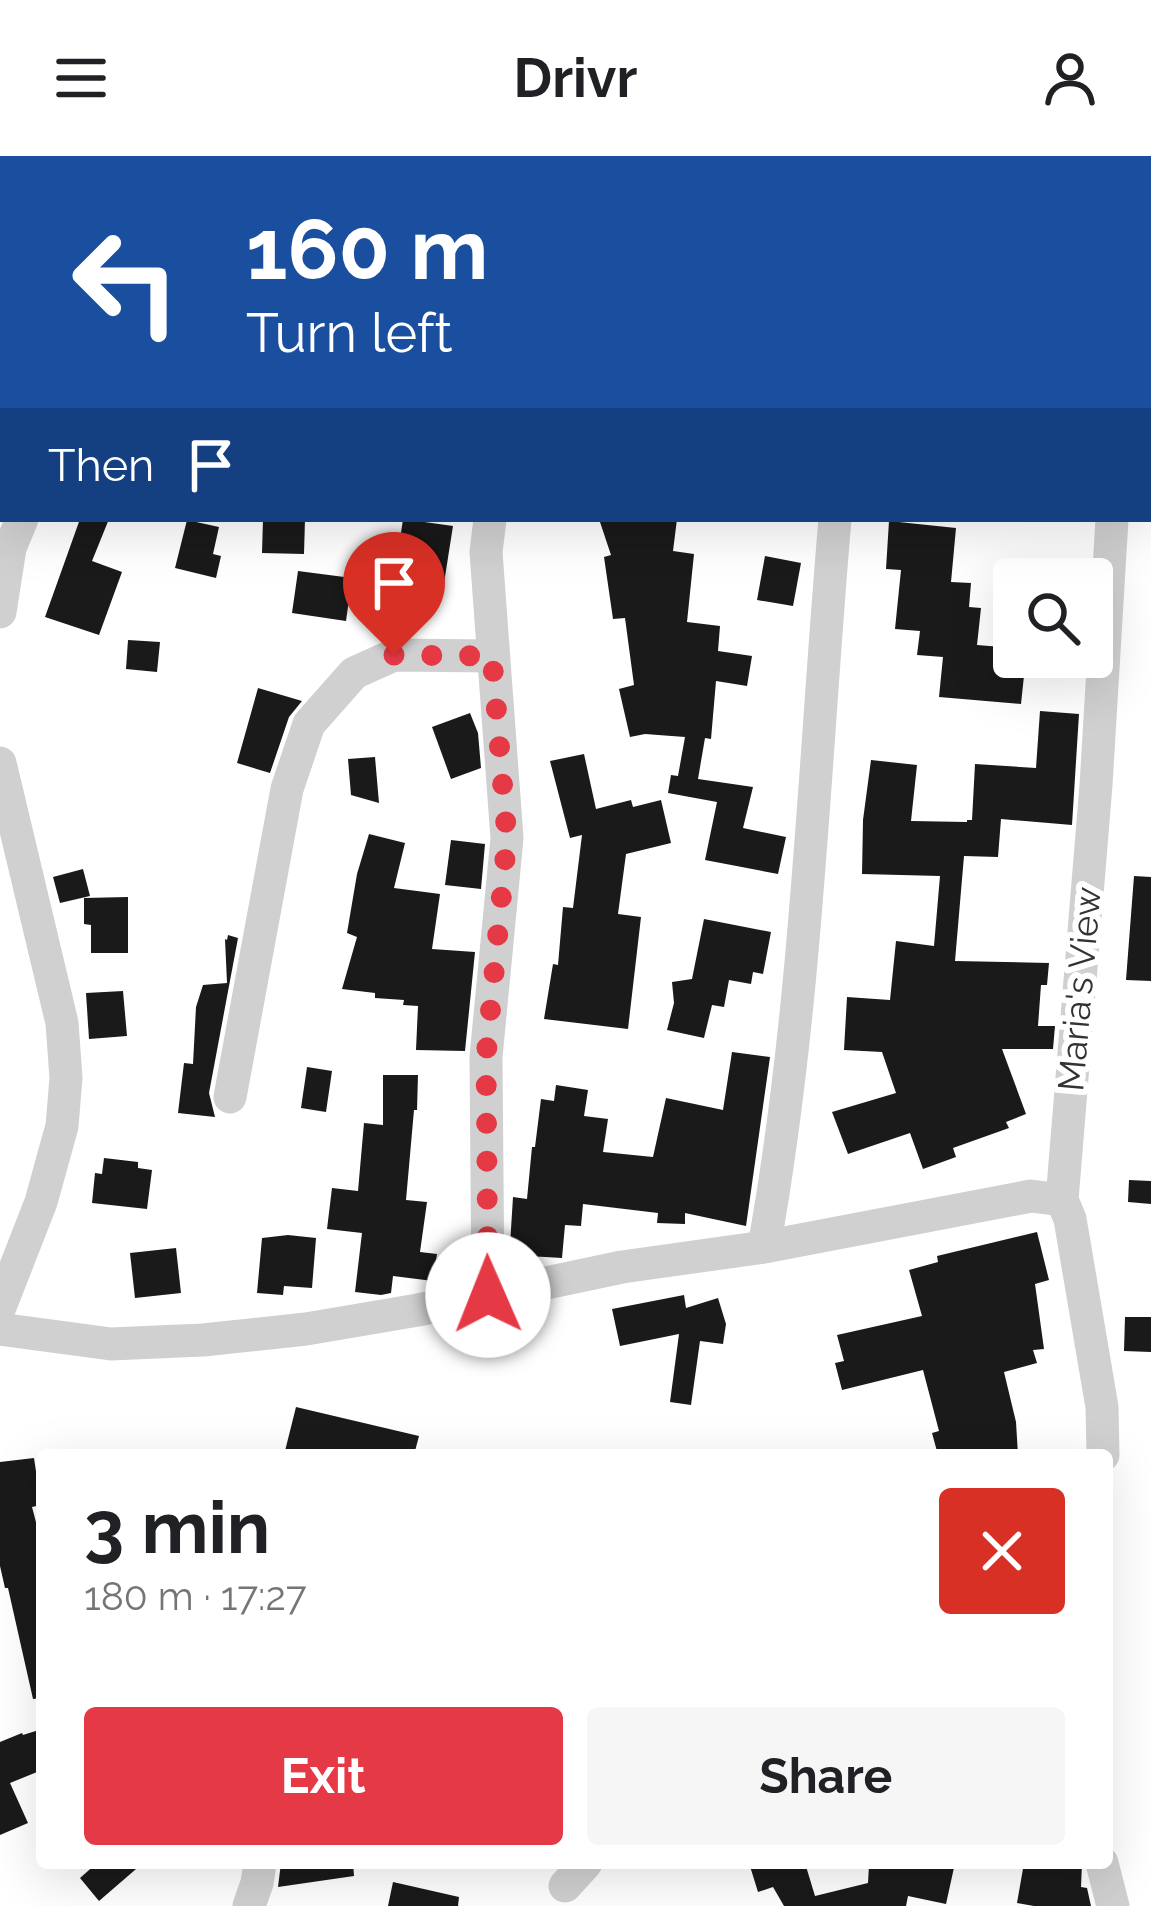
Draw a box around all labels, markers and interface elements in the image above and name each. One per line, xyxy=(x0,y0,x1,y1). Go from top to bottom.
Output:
icon: menu xyxy=(48,45,114,111)
icon: person xyxy=(1037,45,1103,111)
text: Drivr xyxy=(514,46,637,110)
text: 160 m xyxy=(246,200,488,299)
icon: left xyxy=(48,204,204,360)
text: Turn left xyxy=(246,301,453,365)
icon: arrive xyxy=(178,432,244,498)
text: Then xyxy=(48,439,154,492)
pin xyxy=(343,532,445,655)
icon: arrive xyxy=(361,550,427,616)
map controls xyxy=(993,558,1113,678)
button: search xyxy=(993,558,1113,678)
street label: Maria's View xyxy=(1049,885,1109,1093)
position arrow xyxy=(425,1232,551,1358)
text: 3 min xyxy=(84,1485,270,1570)
button: close xyxy=(939,1488,1065,1614)
text: 180 m · 17:27 xyxy=(84,1573,307,1619)
button: Exit xyxy=(84,1707,563,1845)
button: Share xyxy=(587,1707,1065,1845)

